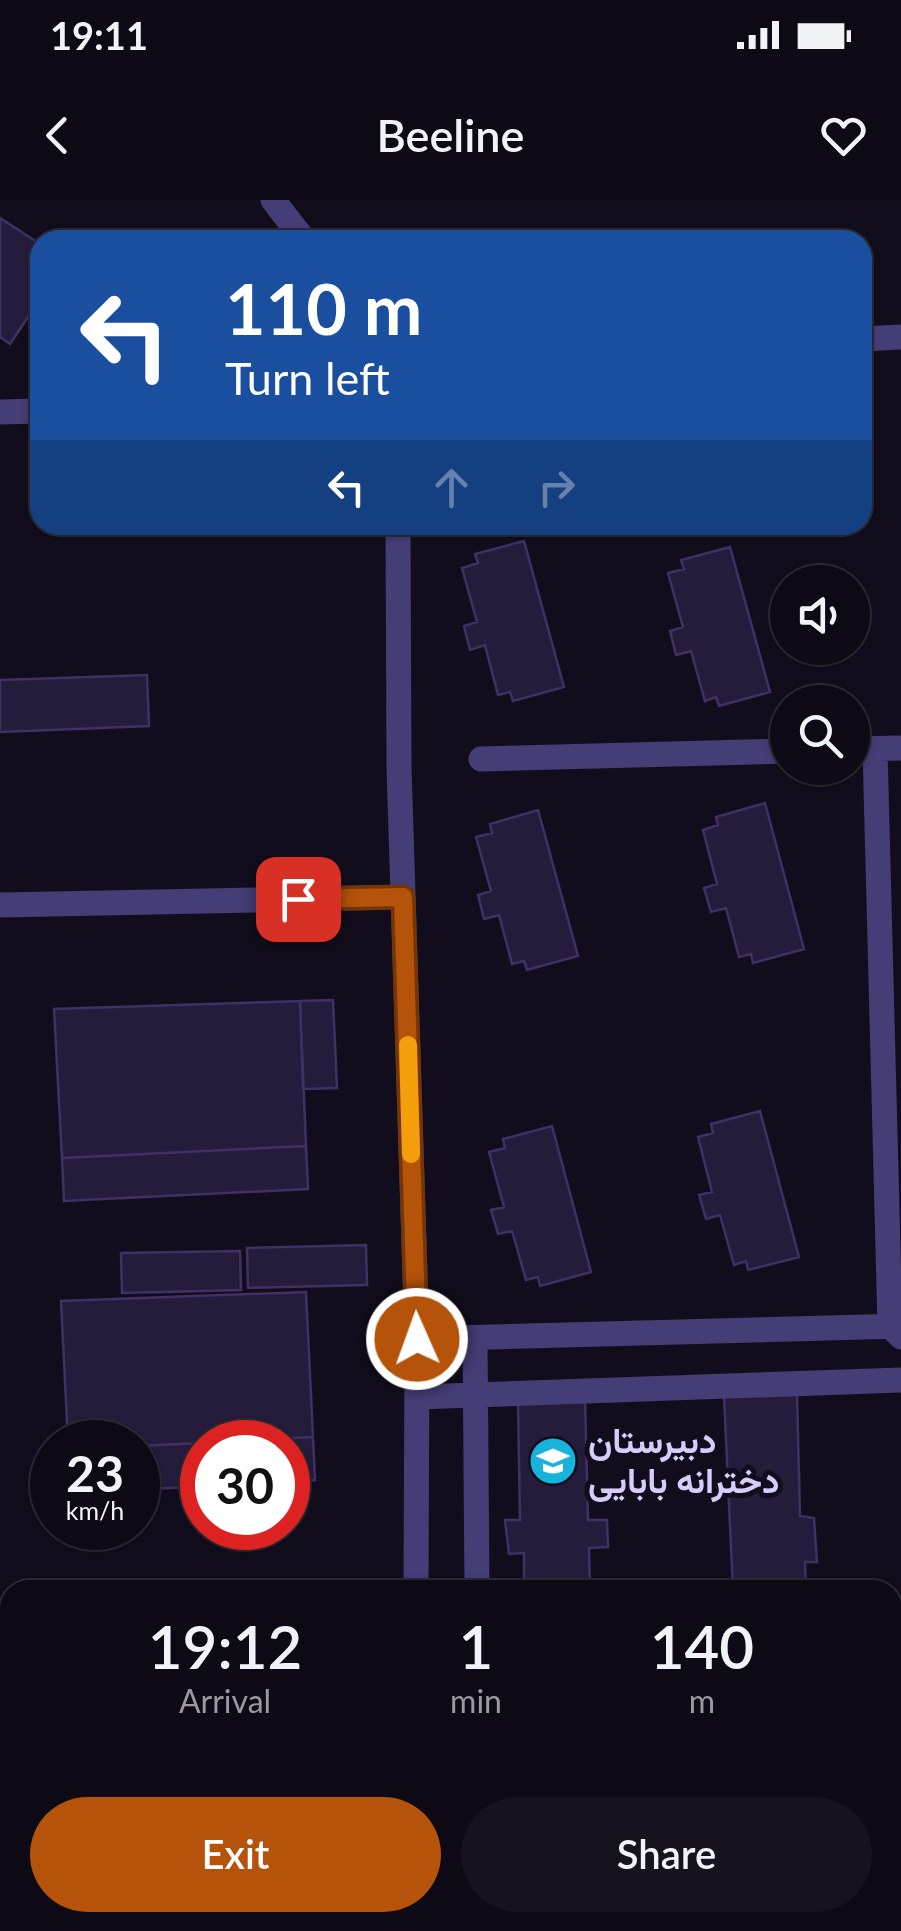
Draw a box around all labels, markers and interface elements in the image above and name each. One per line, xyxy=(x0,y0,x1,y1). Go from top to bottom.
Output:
text: 19:11 xyxy=(50,12,148,58)
icon: back xyxy=(30,108,85,163)
text: Beeline xyxy=(376,108,525,162)
icon: heart xyxy=(816,108,871,163)
text: 110 m xyxy=(225,266,422,350)
icon: left xyxy=(60,270,190,400)
text: Turn left xyxy=(225,351,390,405)
icon: left xyxy=(319,460,374,515)
icon: ahead xyxy=(424,460,479,515)
icon: right xyxy=(529,460,584,515)
map controls xyxy=(770,565,870,785)
button: sound xyxy=(770,565,870,665)
button: search xyxy=(770,685,870,785)
pin xyxy=(256,857,341,942)
icon: arrive xyxy=(271,872,326,927)
position arrow xyxy=(365,1287,469,1391)
place label: دبیرستان دخترانه بابایی xyxy=(588,1418,779,1503)
speed limit sign: 30 xyxy=(180,1420,310,1550)
school or university icon: دبیرستان دخترانه بابایی xyxy=(527,1435,579,1487)
text: 23 xyxy=(66,1443,124,1503)
text: km/h xyxy=(66,1495,124,1525)
text: 19:12 xyxy=(148,1610,302,1682)
text: 1 xyxy=(459,1610,493,1682)
text: 140 xyxy=(650,1610,754,1682)
text: Arrival xyxy=(179,1681,271,1720)
text: min xyxy=(450,1681,502,1720)
text: m xyxy=(689,1681,715,1720)
button: Exit xyxy=(30,1797,441,1912)
button: Share xyxy=(461,1797,872,1912)

